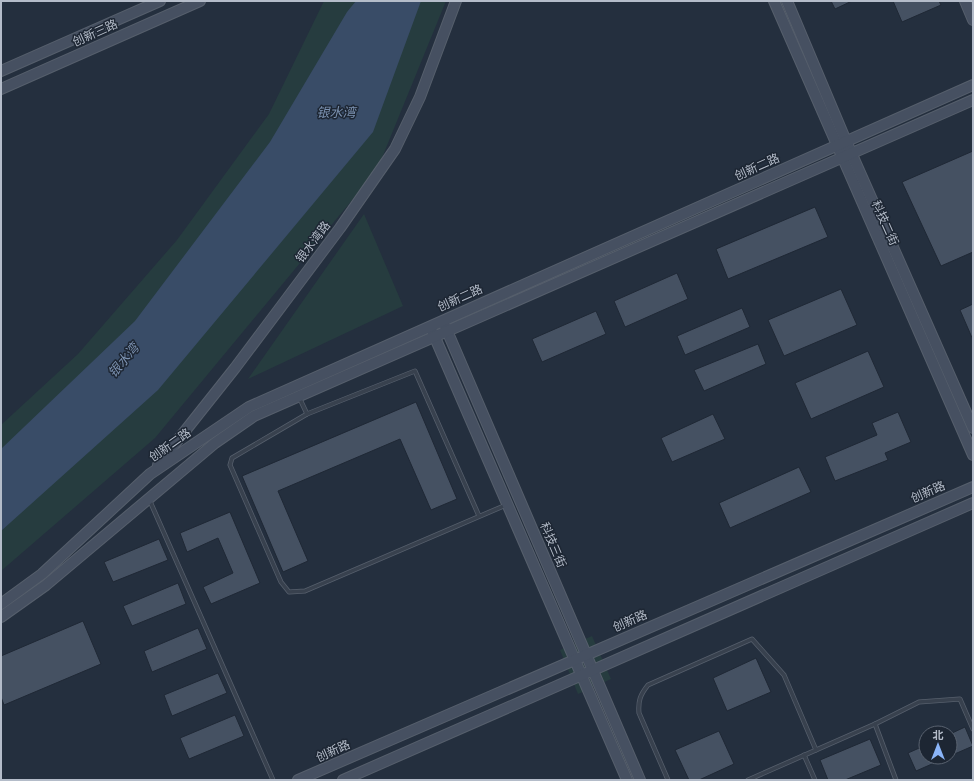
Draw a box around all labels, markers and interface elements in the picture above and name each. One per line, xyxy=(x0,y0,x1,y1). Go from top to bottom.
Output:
street label: 创新三路 xyxy=(69,14,121,51)
water label: 银水湾 xyxy=(316,102,357,122)
street label: 创新二路 xyxy=(731,148,783,185)
street label: 科技二街 xyxy=(867,197,904,249)
street label: 银水湾路 xyxy=(291,217,335,267)
street label: 创新二路 xyxy=(434,279,486,316)
water label: 银水湾 xyxy=(103,337,144,381)
street label: 创新二路 xyxy=(145,423,195,466)
street label: 创新路 xyxy=(908,476,948,507)
street label: 科技三街 xyxy=(535,519,572,571)
street label: 创新路 xyxy=(610,605,650,636)
north arrow xyxy=(918,725,958,765)
text: 北 xyxy=(933,727,944,743)
street label: 创新路 xyxy=(312,735,353,767)

